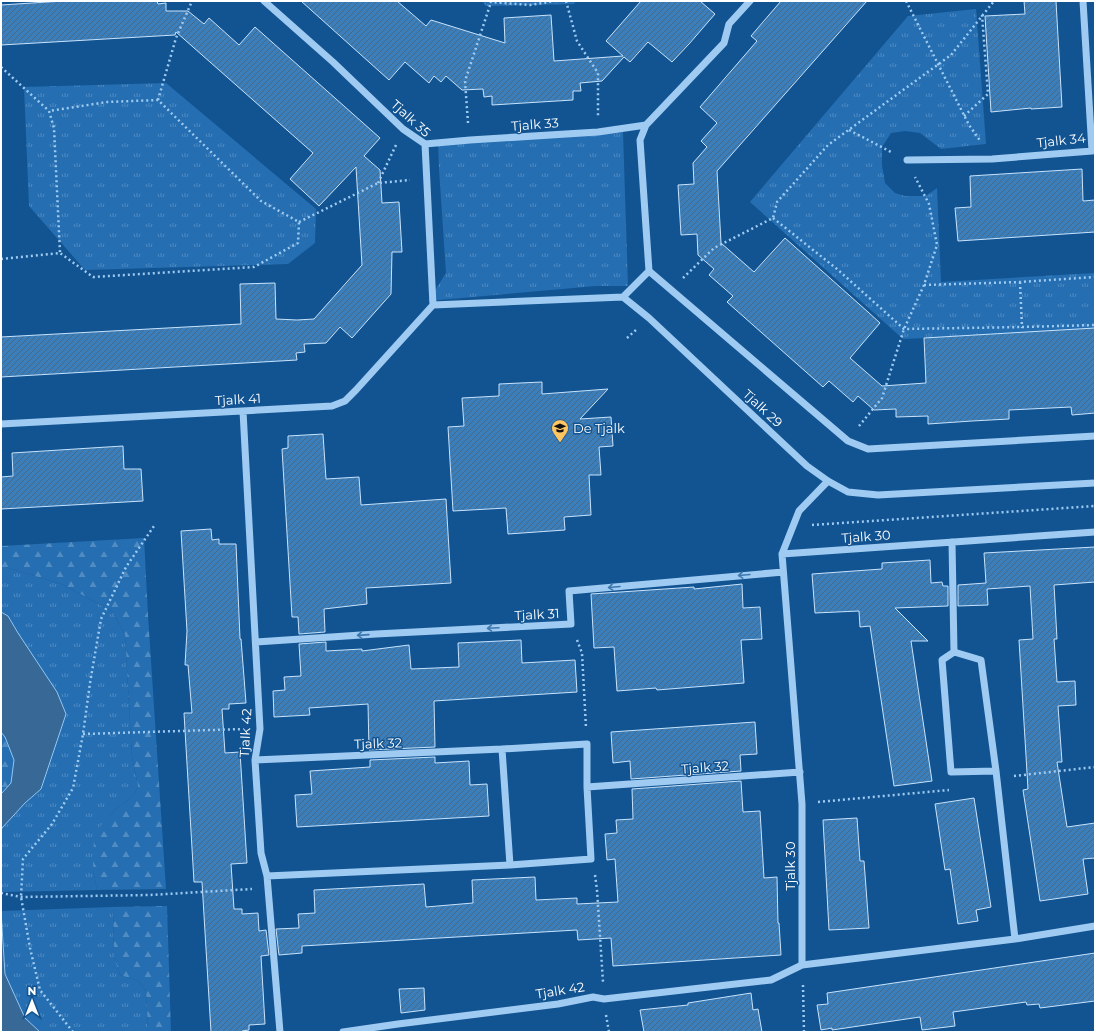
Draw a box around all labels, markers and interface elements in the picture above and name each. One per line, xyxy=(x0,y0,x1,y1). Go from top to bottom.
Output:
street label: Tjalk 35 xyxy=(388,96,434,140)
street label: Tjalk 33 xyxy=(511,114,559,134)
street label: Tjalk 34 xyxy=(1036,129,1087,151)
street label: Tjalk 29 xyxy=(740,386,786,430)
street label: Tjalk 41 xyxy=(215,390,261,408)
school or university icon: De Tjalk xyxy=(550,418,570,443)
place label: De Tjalk xyxy=(573,420,625,436)
street label: Tjalk 30 xyxy=(841,526,891,546)
one-way arrow xyxy=(738,572,751,579)
one-way arrow xyxy=(608,583,621,590)
street label: Tjalk 31 xyxy=(514,605,560,623)
one-way arrow xyxy=(487,625,500,632)
one-way arrow xyxy=(357,632,370,639)
street label: Tjalk 42 xyxy=(236,708,254,758)
street label: Tjalk 32 xyxy=(354,734,402,752)
street label: Tjalk 32 xyxy=(681,757,729,777)
street label: Tjalk 30 xyxy=(782,841,798,891)
street label: Tjalk 42 xyxy=(534,978,586,1002)
north arrow xyxy=(12,981,52,1021)
text: N xyxy=(28,984,36,998)

